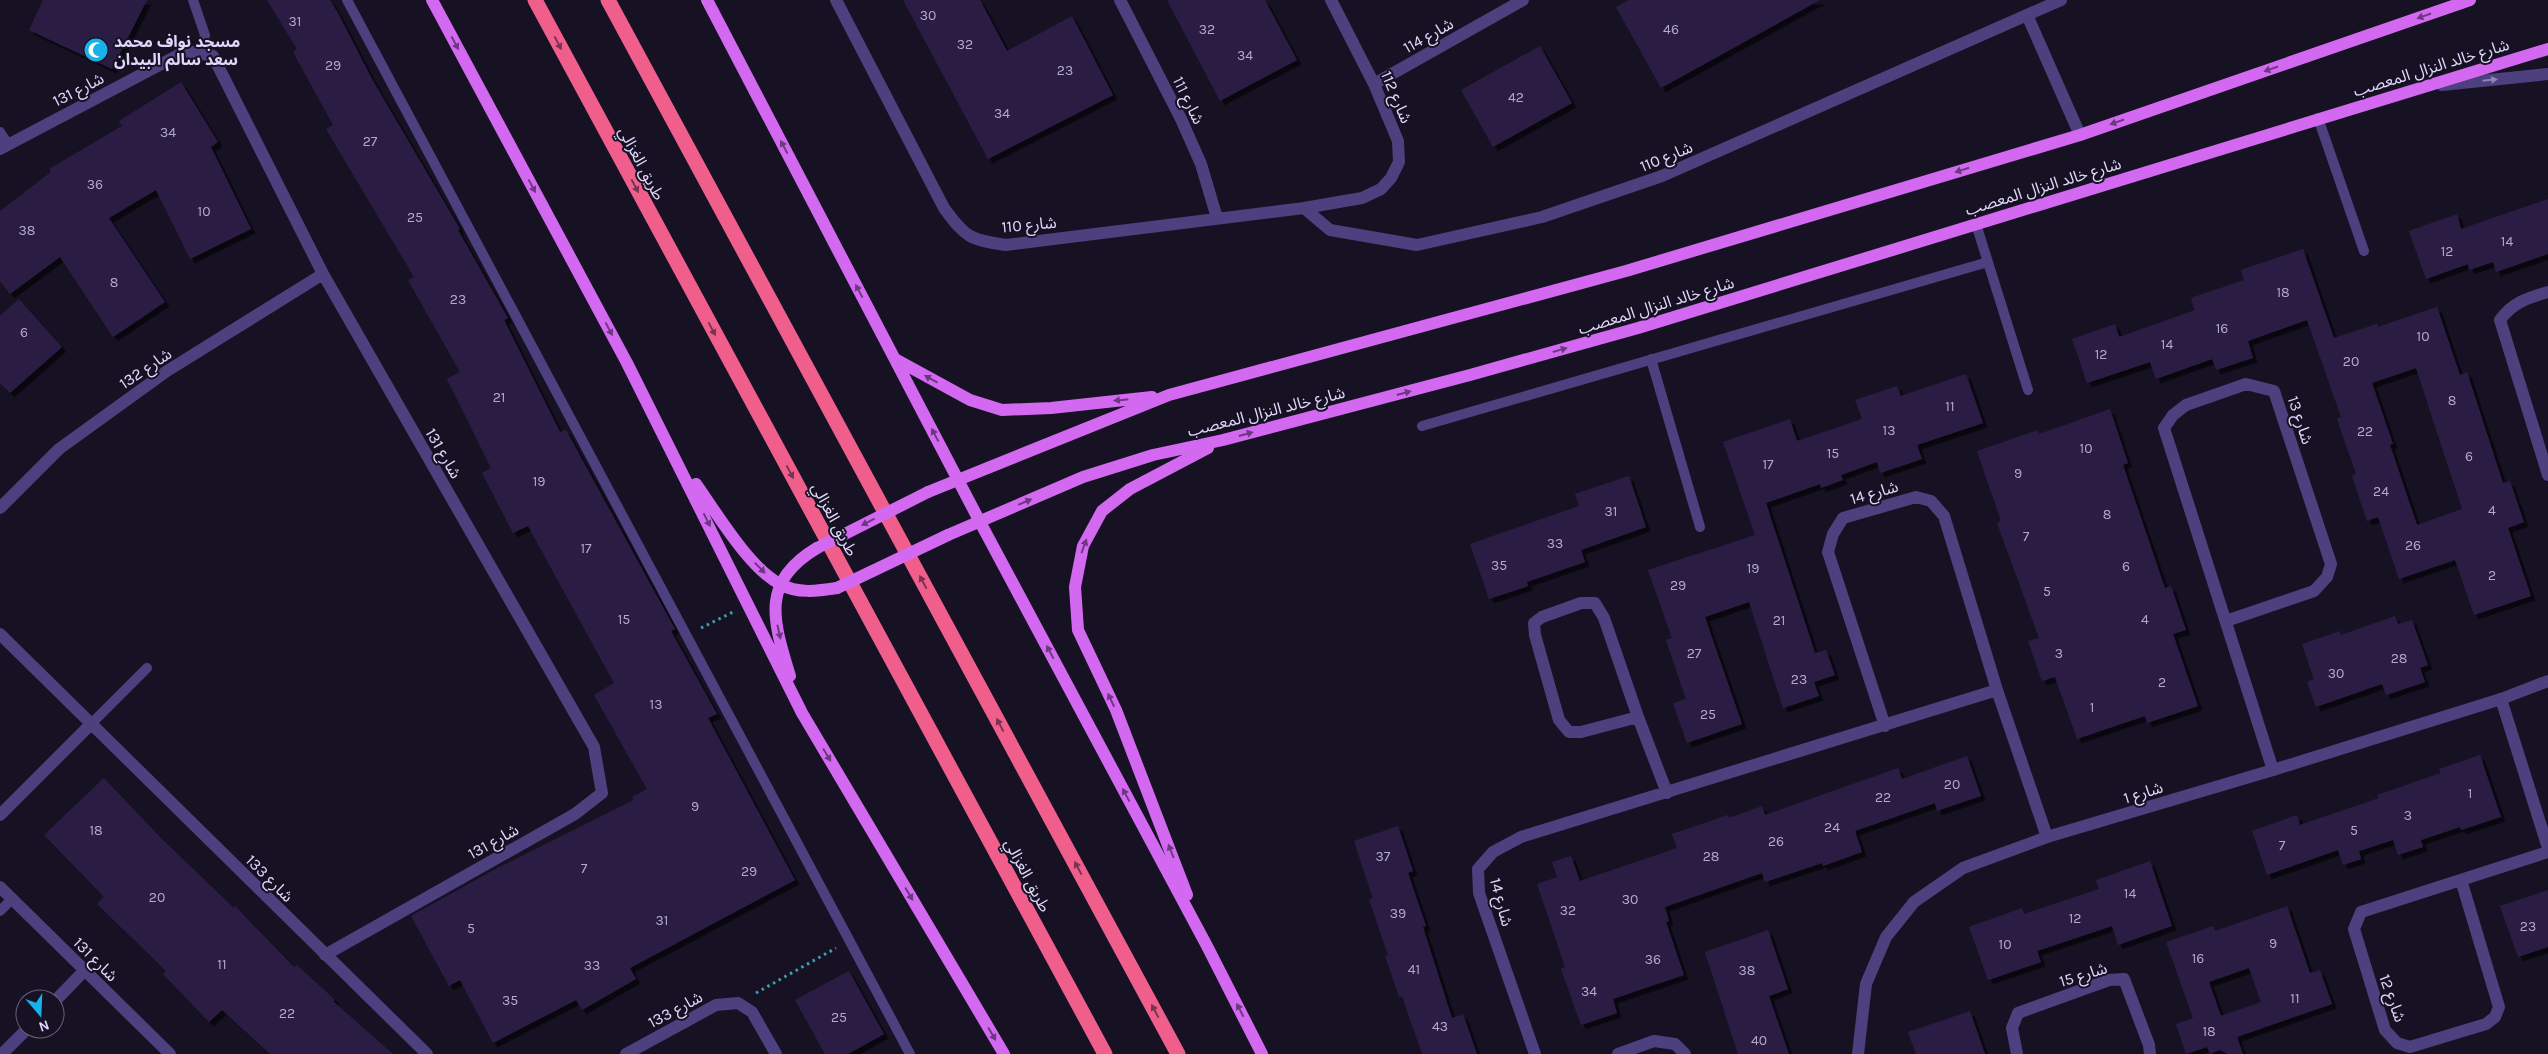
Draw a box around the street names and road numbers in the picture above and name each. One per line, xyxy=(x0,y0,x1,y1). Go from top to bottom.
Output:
street label: 114 شارع xyxy=(1400,14,1458,60)
street label: شارع خالد النزال المعصب xyxy=(2351,35,2512,103)
street label: شارع 131 xyxy=(49,68,108,113)
street label: شارع 112 xyxy=(1374,68,1416,127)
street label: شارع 111 xyxy=(1166,73,1208,129)
street label: طريق الغزالي xyxy=(612,123,669,205)
street label: شارع 110 xyxy=(1637,137,1696,178)
street label: شارع خالد النزال المعصب xyxy=(1963,154,2124,222)
street label: شارع 110 xyxy=(1001,213,1058,239)
street label: شارع خالد النزال المعصب xyxy=(1576,273,1737,341)
street label: شارع 132 xyxy=(116,344,177,395)
street label: شارع خالد النزال المعصب xyxy=(1185,383,1348,443)
street label: شارع 13 xyxy=(2281,394,2317,448)
street label: شارع 131 xyxy=(419,425,466,483)
street label: شارع 14 xyxy=(1848,477,1901,511)
street label: طريق الغزالي xyxy=(805,479,862,561)
street label: شارع 1 xyxy=(2121,778,2166,810)
street label: شارع 131 xyxy=(465,820,523,866)
street label: طريق الغزالي xyxy=(998,835,1055,917)
street label: شارع 133 xyxy=(240,851,297,908)
street label: شارع 14 xyxy=(1483,876,1517,929)
street label: شارع 131 xyxy=(67,933,122,988)
street label: شارع 15 xyxy=(2057,958,2110,994)
street label: شارع 12 xyxy=(2372,972,2410,1026)
street label: شارع 133 xyxy=(645,987,707,1034)

